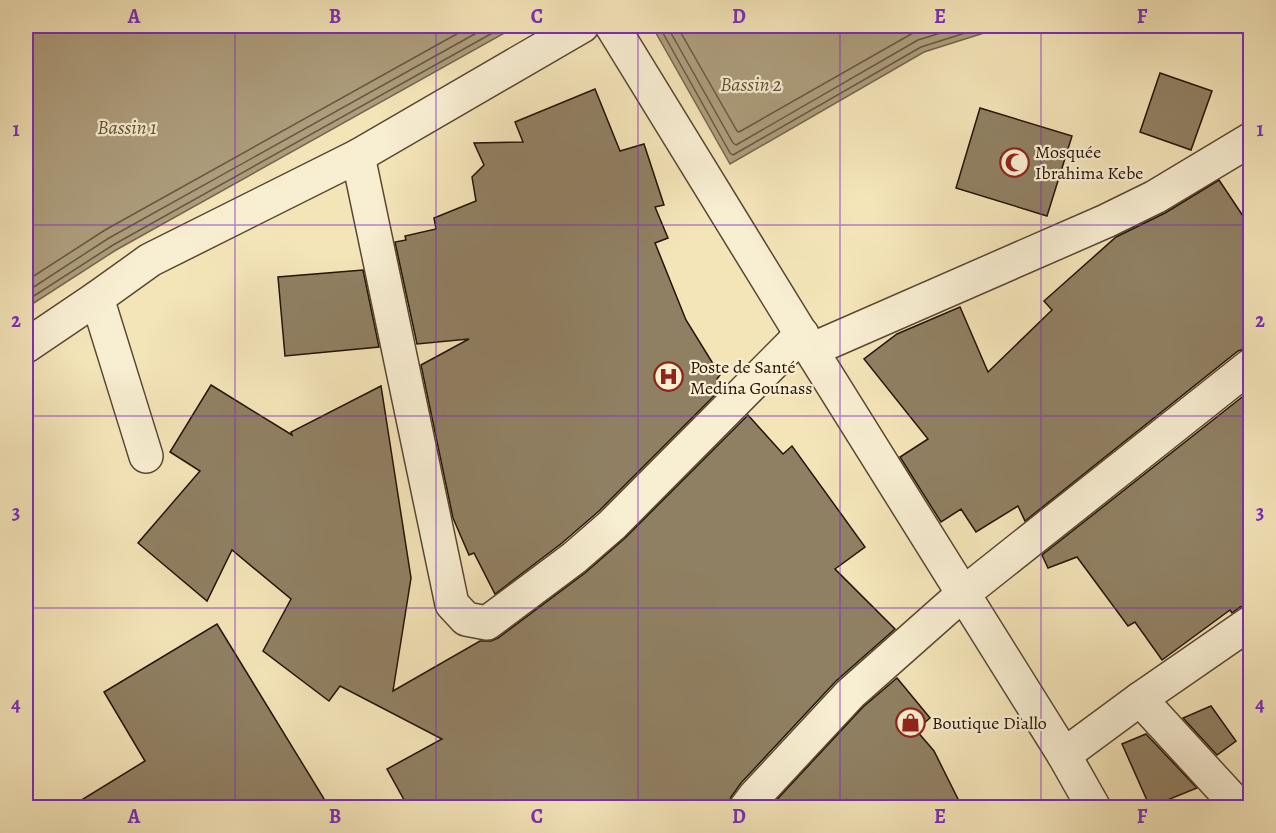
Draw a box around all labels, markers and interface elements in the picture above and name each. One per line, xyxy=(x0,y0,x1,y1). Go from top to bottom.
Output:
text: A xyxy=(127,3,141,30)
text: B xyxy=(329,3,341,30)
text: C xyxy=(531,3,543,30)
text: D xyxy=(732,3,746,30)
text: E xyxy=(934,3,946,30)
text: F xyxy=(1137,3,1148,30)
water label: Bassin 2 xyxy=(720,71,782,98)
water label: Bassin 1 xyxy=(97,114,157,141)
text: 1 xyxy=(12,116,20,143)
text: 1 xyxy=(1256,116,1264,143)
place label: Mosquée Ibrahima Kebe xyxy=(1035,140,1143,185)
mosque icon: Mosquée Ibrahima Kebe xyxy=(998,146,1030,178)
text: 2 xyxy=(11,307,21,334)
text: 2 xyxy=(1255,307,1265,334)
place label: Poste de Santé Medina Gounass xyxy=(690,355,813,400)
hospital icon: Poste de Santé Medina Gounass xyxy=(653,361,685,393)
text: 3 xyxy=(12,499,20,526)
text: 3 xyxy=(1256,499,1264,526)
text: 4 xyxy=(11,691,21,718)
text: 4 xyxy=(1255,691,1265,718)
shop icon: Boutique Diallo xyxy=(895,707,927,739)
place label: Boutique Diallo xyxy=(932,711,1047,735)
text: A xyxy=(127,803,141,830)
text: B xyxy=(329,803,341,830)
text: C xyxy=(531,803,543,830)
text: D xyxy=(732,803,746,830)
text: E xyxy=(934,803,946,830)
text: F xyxy=(1137,803,1148,830)

